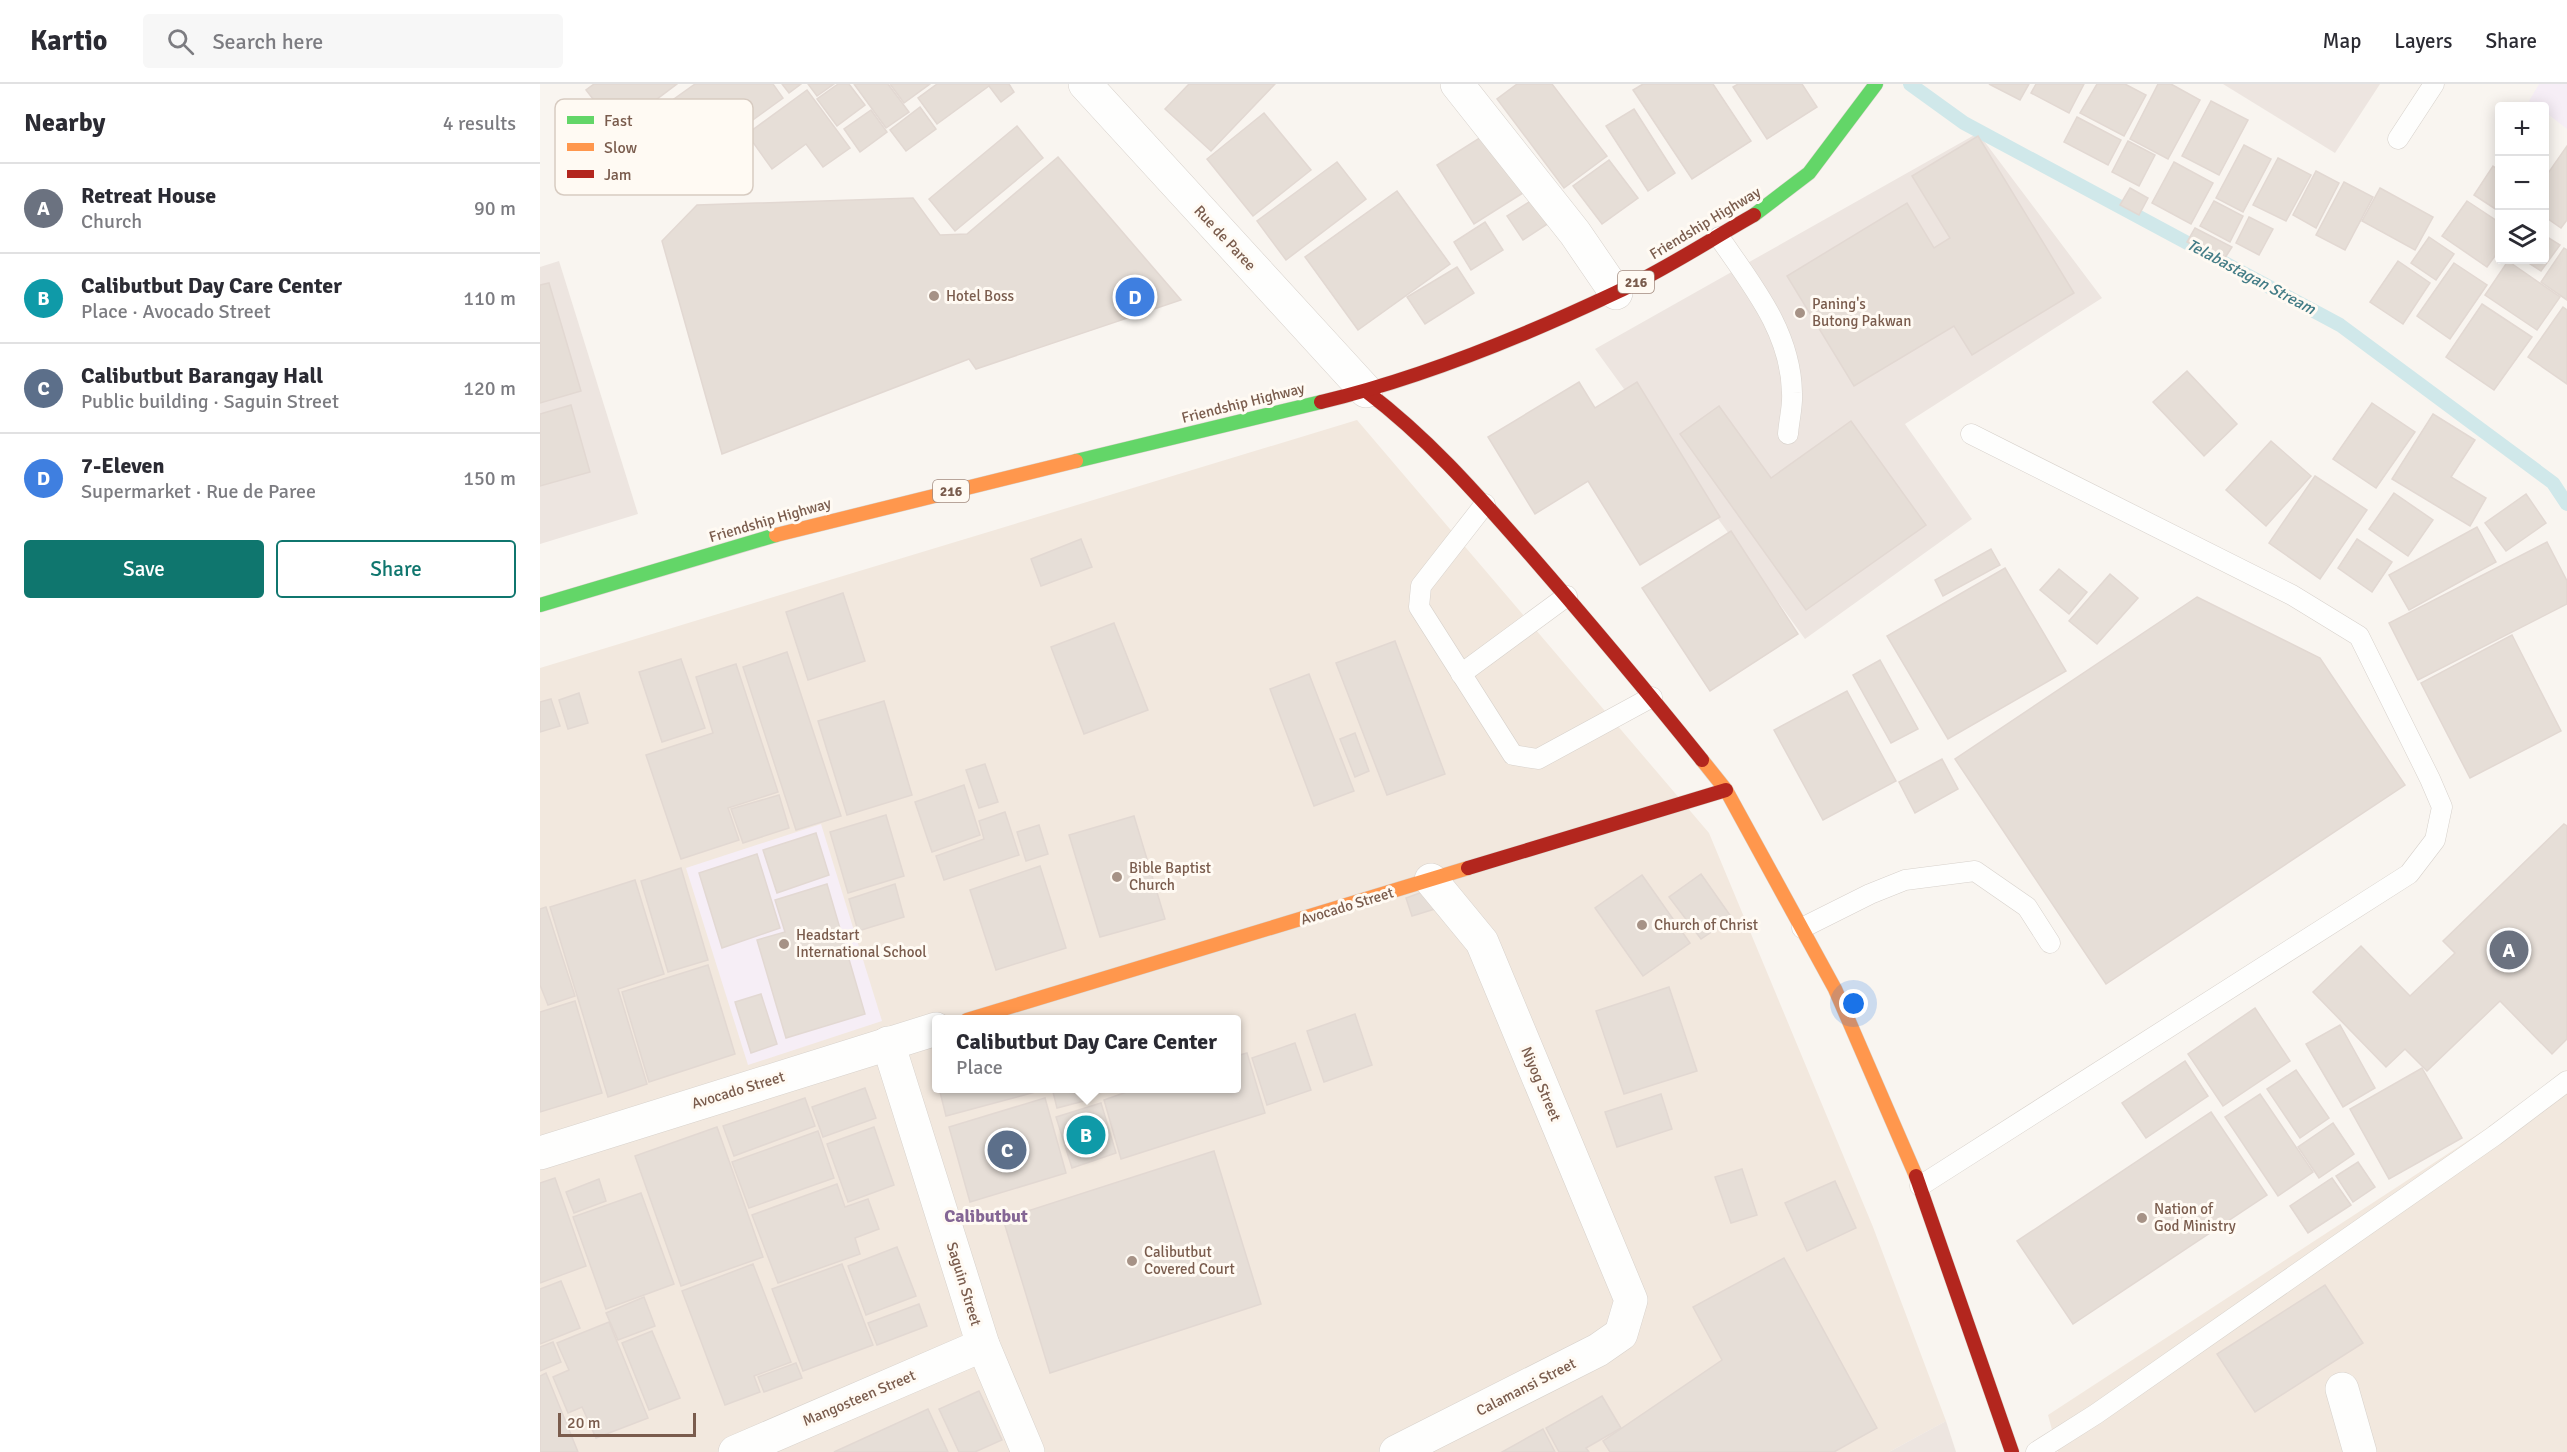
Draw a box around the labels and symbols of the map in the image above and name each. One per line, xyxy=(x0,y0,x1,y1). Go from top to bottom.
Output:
legend xyxy=(555,99,753,195)
text: Fast xyxy=(604,111,633,131)
text: Slow xyxy=(604,138,638,158)
text: Jam xyxy=(604,165,632,185)
street label: Friendship Highway xyxy=(1646,183,1764,263)
street label: Rue de Paree xyxy=(1190,202,1260,274)
water label: Telabastagan Stream xyxy=(2183,235,2320,320)
road number: 216 xyxy=(1618,271,1654,293)
pin: D xyxy=(1116,274,1154,320)
place label: Hotel Boss xyxy=(946,287,1015,305)
marker: Hotel Boss xyxy=(927,289,941,303)
place label: Paning's Butong Pakwan xyxy=(1812,295,1911,330)
marker: Paning's Butong Pakwan xyxy=(1793,306,1807,320)
street label: Friendship Highway xyxy=(1180,379,1306,427)
road number: 216 xyxy=(933,480,969,502)
street label: Friendship Highway xyxy=(707,494,833,546)
place label: Bible Baptist Church xyxy=(1129,859,1211,894)
marker: Bible Baptist Church xyxy=(1110,870,1124,884)
street label: Avocado Street xyxy=(1298,883,1396,929)
place label: Church of Christ xyxy=(1654,916,1758,934)
marker: Church of Christ xyxy=(1635,918,1649,932)
place label: Headstart International School xyxy=(796,926,927,961)
pin: A xyxy=(2490,928,2528,972)
marker: Headstart International School xyxy=(777,937,791,951)
your location xyxy=(1839,989,1868,1018)
street label: Niyog Street xyxy=(1517,1044,1565,1124)
street label: Avocado Street xyxy=(689,1067,787,1113)
pin: B xyxy=(1066,1112,1106,1158)
pin: C xyxy=(988,1128,1026,1172)
place label: Nation of God Ministry xyxy=(2154,1200,2236,1235)
district label: Calibutbut xyxy=(944,1205,1028,1227)
marker: Nation of God Ministry xyxy=(2135,1211,2149,1225)
street label: Saguin Street xyxy=(943,1240,985,1328)
place label: Calibutbut Covered Court xyxy=(1144,1243,1235,1278)
marker: Calibutbut Covered Court xyxy=(1125,1254,1139,1268)
street label: Calamansi Street xyxy=(1473,1354,1579,1420)
street label: Mangosteen Street xyxy=(800,1366,918,1430)
scale bar xyxy=(558,1410,696,1438)

